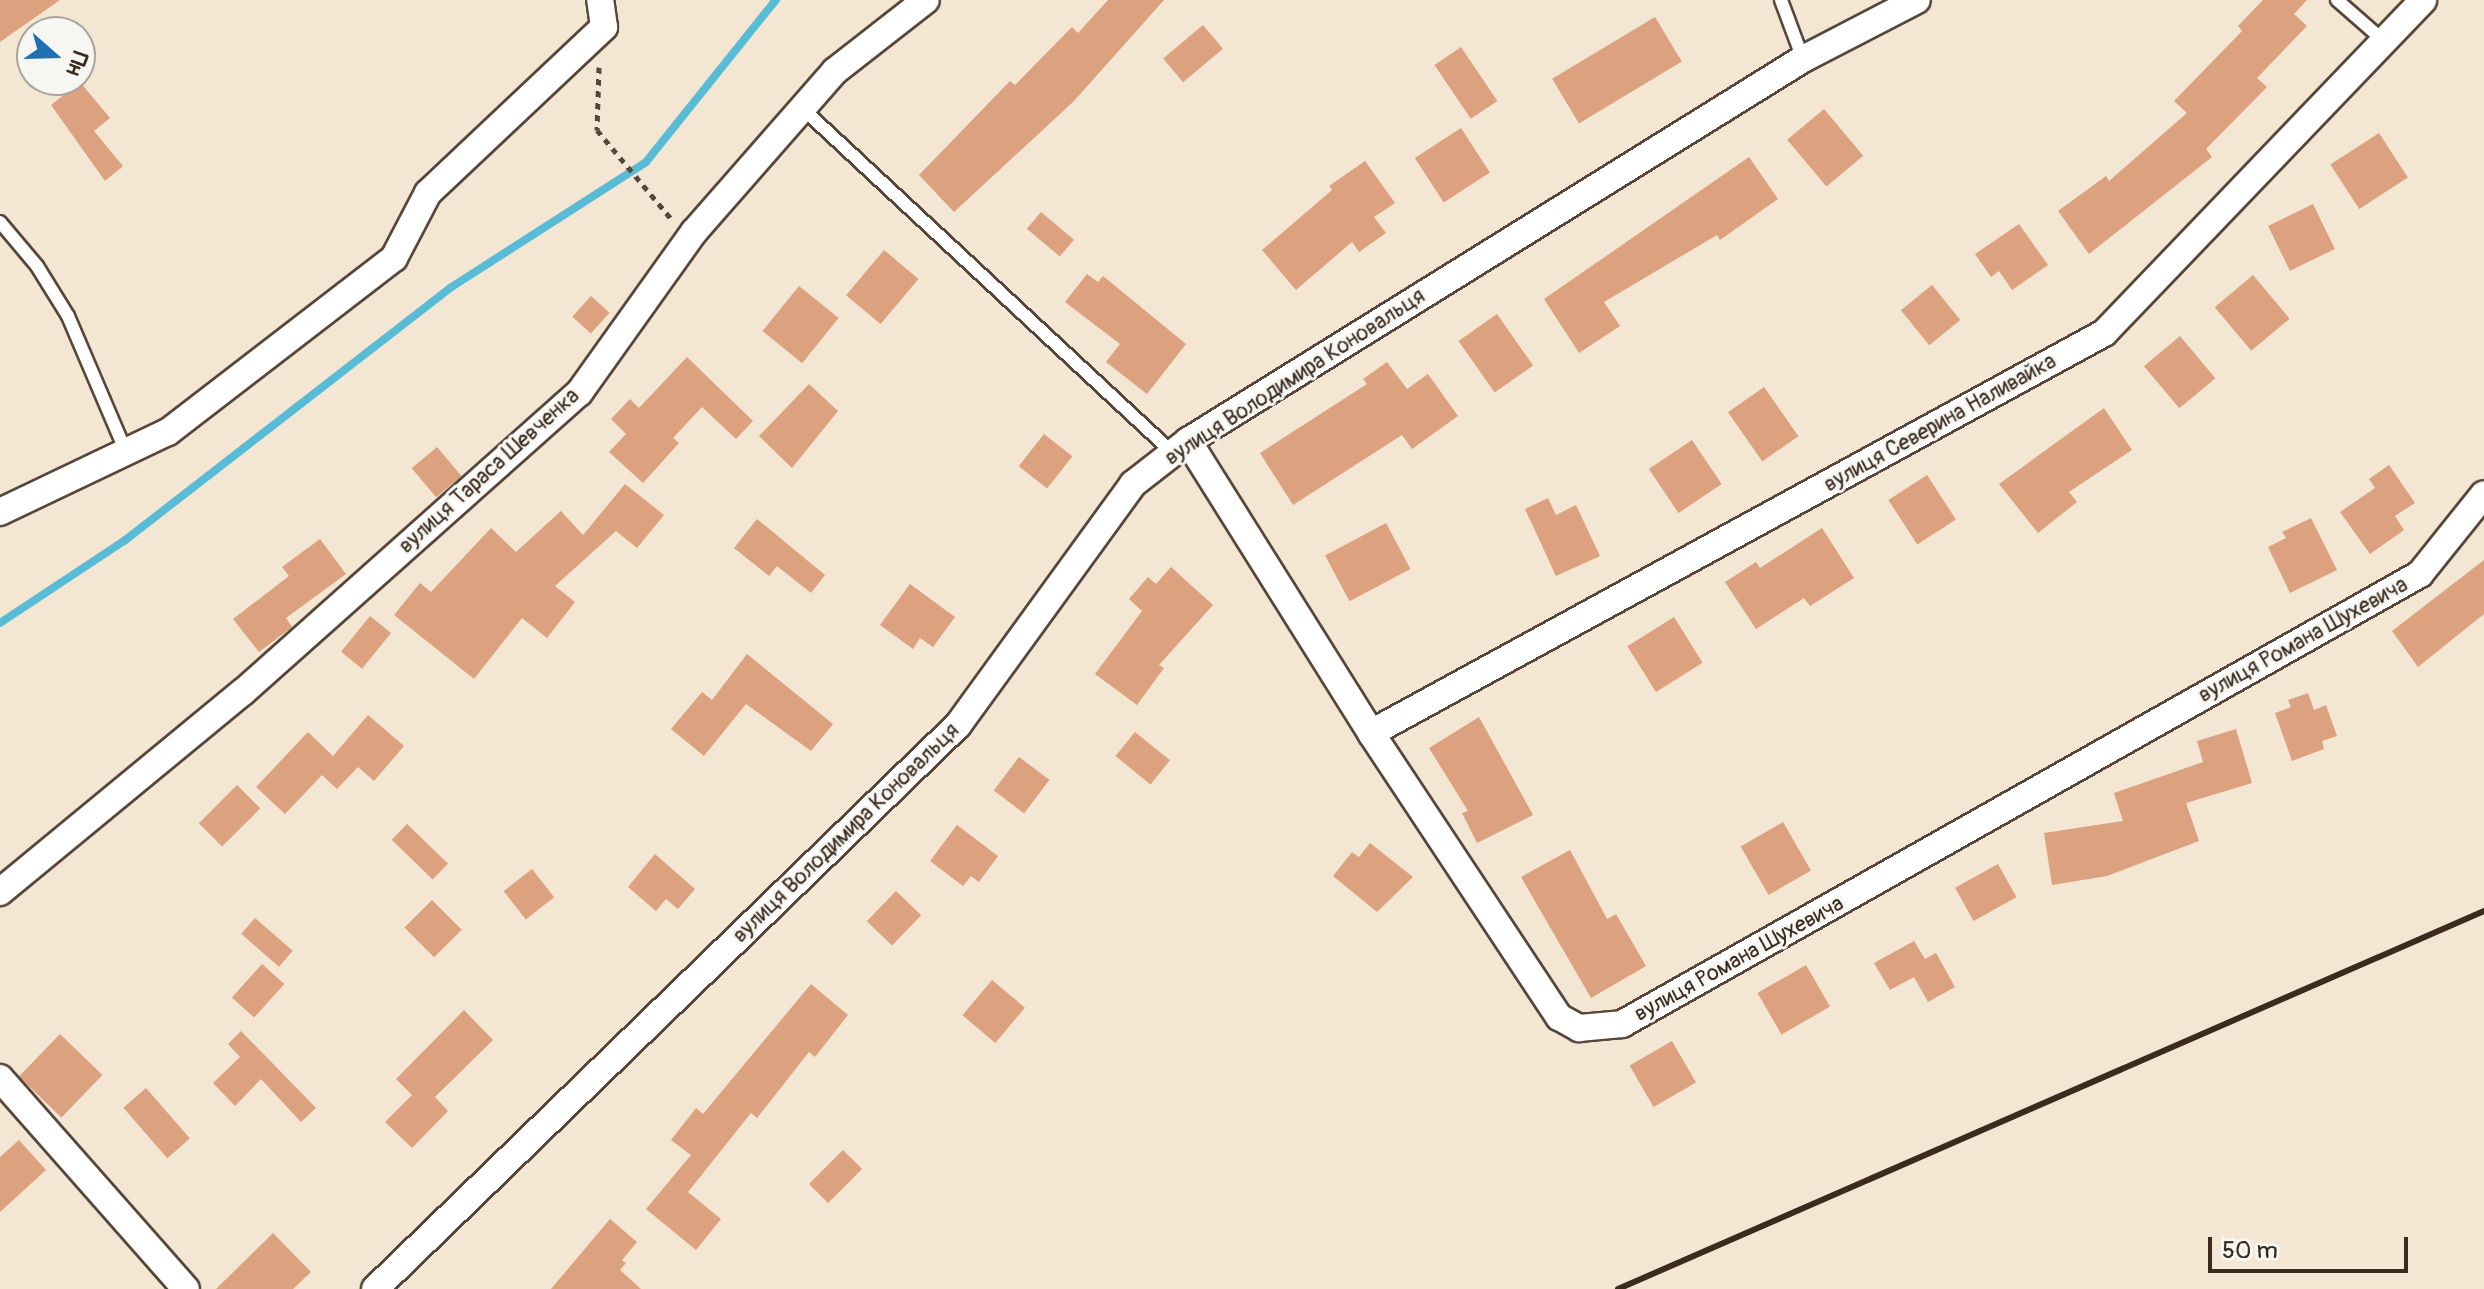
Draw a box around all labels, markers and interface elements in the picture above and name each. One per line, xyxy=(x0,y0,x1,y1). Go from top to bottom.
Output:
north arrow xyxy=(16,16,96,96)
text: Пн xyxy=(59,47,94,80)
street label: вулиця Володимира Коновальця xyxy=(1160,283,1430,471)
street label: вулиця Северина Наливайка xyxy=(1819,348,2061,498)
street label: вулиця Тараса Шевченка xyxy=(393,383,585,559)
street label: вулиця Романа Шухевича xyxy=(2194,571,2412,709)
street label: вулиця Володимира Коновальця xyxy=(727,718,965,948)
street label: вулиця Романа Шухевича xyxy=(1630,890,1848,1028)
scale bar xyxy=(2212,1221,2412,1271)
text: 50 m xyxy=(2222,1236,2278,1265)

